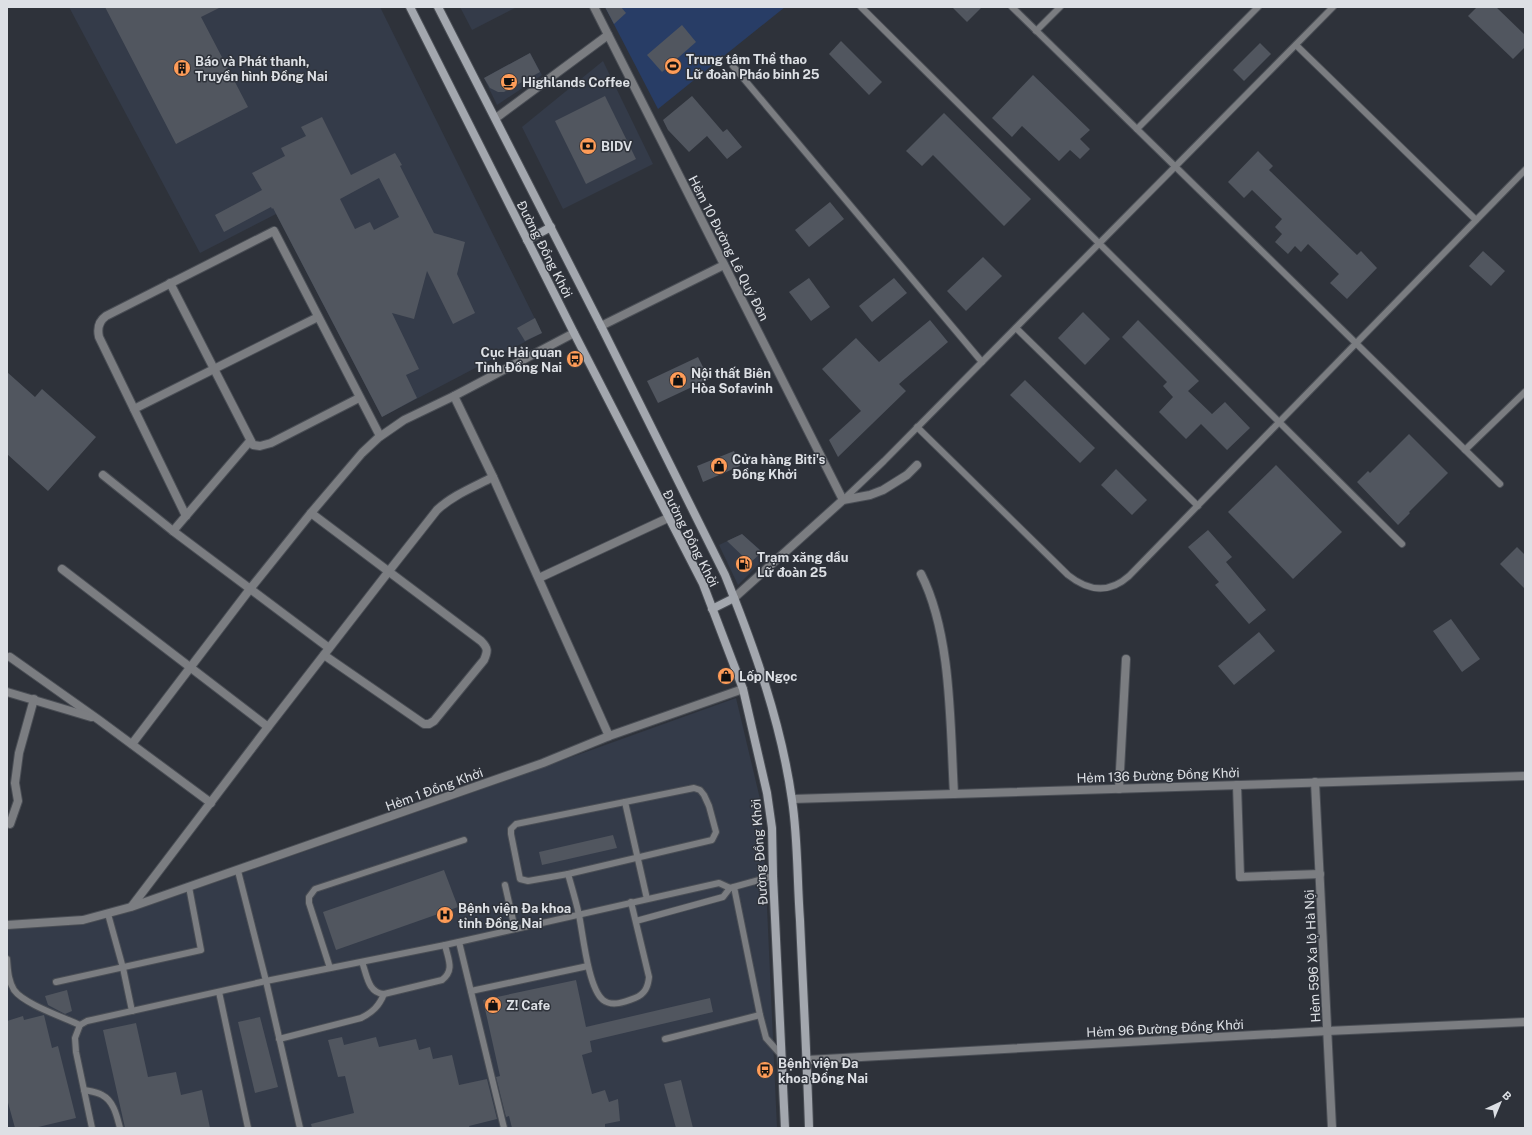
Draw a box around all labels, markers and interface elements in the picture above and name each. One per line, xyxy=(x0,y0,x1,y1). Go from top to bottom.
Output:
place label: Trung tâm Thể thao Lữ đoàn Pháo binh 25 xyxy=(686,52,820,82)
place label: Báo và Phát thanh, Truyền hình Đồng Nai xyxy=(195,54,328,84)
sports icon: Trung tâm Thể thao Lữ đoàn Pháo binh 25 xyxy=(663,56,683,76)
building icon: Báo và Phát thanh, Truyền hình Đồng Nai xyxy=(172,58,192,78)
cafe icon: Highlands Coffee xyxy=(499,72,519,92)
place label: Highlands Coffee xyxy=(522,75,630,90)
bank icon: BIDV xyxy=(578,136,598,156)
place label: BIDV xyxy=(601,139,632,154)
street label: Hẻm 10 Đường Lê Quý Đôn xyxy=(685,173,772,323)
street label: Đường Đồng Khởi xyxy=(514,198,575,300)
place label: Cục Hải quan Tỉnh Đồng Nai xyxy=(475,345,562,375)
bus stop icon: Cục Hải quan Tỉnh Đồng Nai xyxy=(565,349,585,369)
place label: Nội thất Biên Hòa Sofavinh xyxy=(691,366,773,396)
shop icon: Nội thất Biên Hòa Sofavinh xyxy=(668,370,688,390)
place label: Cửa hàng Biti's Đồng Khởi xyxy=(732,452,825,482)
shop icon: Cửa hàng Biti's Đồng Khởi xyxy=(709,456,729,476)
street label: Đường Đồng Khởi xyxy=(660,487,721,589)
place label: Trạm xăng dầu Lữ đoàn 25 xyxy=(757,550,848,580)
fuel station icon: Trạm xăng dầu Lữ đoàn 25 xyxy=(734,554,754,574)
shop icon: Lốp Ngọc xyxy=(716,666,736,686)
place label: Lốp Ngọc xyxy=(739,669,797,684)
street label: Hẻm 1 Đồng Khởi xyxy=(383,765,485,814)
street label: Hẻm 136 Đường Đồng Khởi xyxy=(1076,765,1240,786)
street label: Đường Đồng Khởi xyxy=(748,798,771,906)
street label: Hẻm 596 Xa lộ Hà Nội xyxy=(1302,889,1323,1023)
place label: Bệnh viện Đa khoa tỉnh Đồng Nai xyxy=(458,901,571,931)
hospital icon: Bệnh viện Đa khoa tỉnh Đồng Nai xyxy=(435,905,455,925)
shop icon: Z! Cafe xyxy=(483,995,503,1015)
place label: Z! Cafe xyxy=(506,998,550,1013)
street label: Hẻm 96 Đường Đồng Khởi xyxy=(1086,1017,1244,1040)
place label: Bệnh viện Đa khoa Đồng Nai xyxy=(778,1056,868,1086)
bus stop icon: Bệnh viện Đa khoa Đồng Nai xyxy=(755,1060,775,1080)
north arrow xyxy=(1480,1083,1520,1123)
text: B xyxy=(1500,1089,1514,1103)

